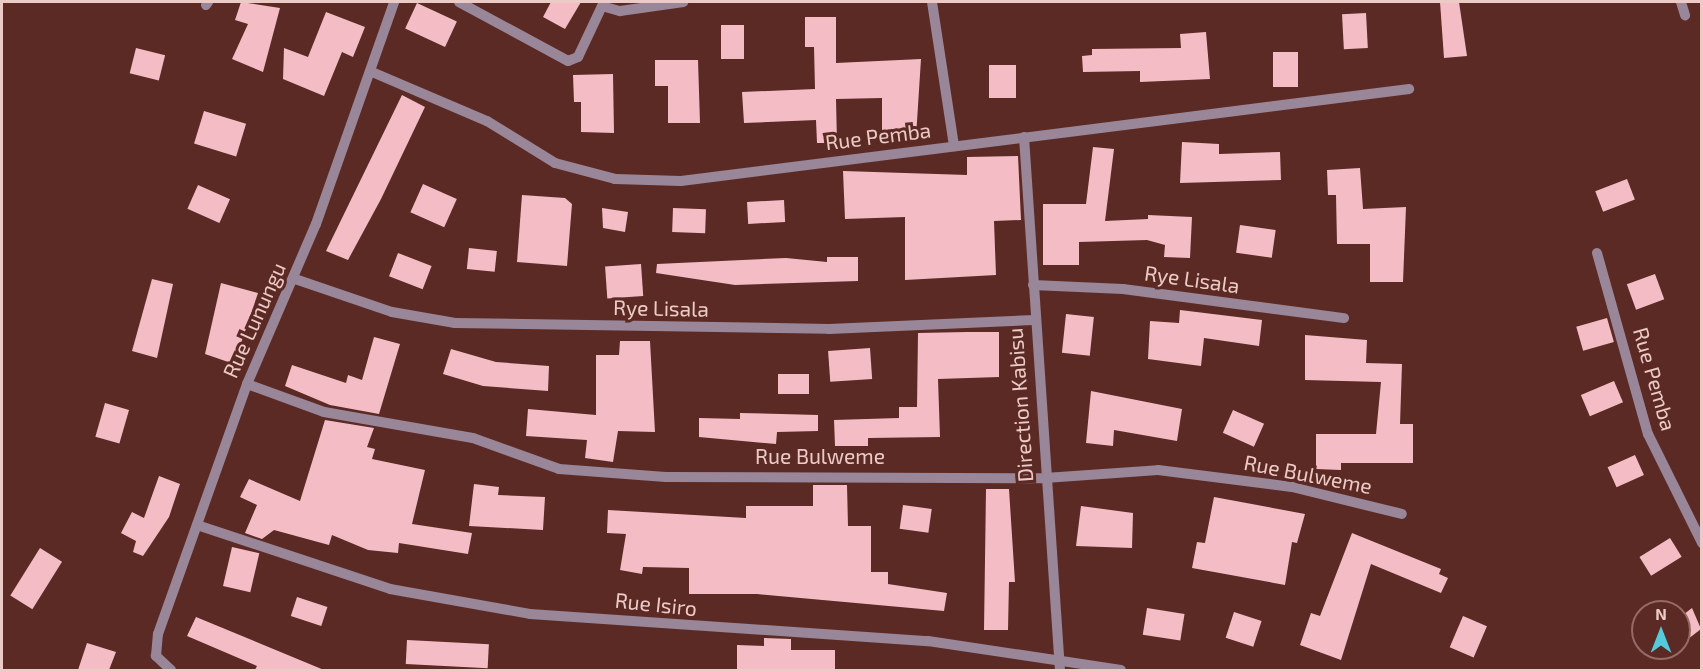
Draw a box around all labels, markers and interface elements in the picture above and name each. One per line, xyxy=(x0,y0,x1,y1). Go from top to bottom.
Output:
street label: Rue Pemba xyxy=(824,117,932,155)
street label: Rue Lunungu xyxy=(217,258,291,382)
street label: Rye Lisala xyxy=(1143,260,1241,298)
street label: Rye Lisala xyxy=(613,295,709,321)
street label: Rue Pemba xyxy=(1628,324,1682,434)
street label: Direction Kabisu xyxy=(1002,327,1038,483)
street label: Rue Bulweme xyxy=(755,443,885,469)
street label: Rue Bulweme xyxy=(1242,449,1374,499)
street label: Rue Isiro xyxy=(614,587,698,621)
north arrow xyxy=(1631,600,1691,660)
text: N xyxy=(1655,604,1667,623)

